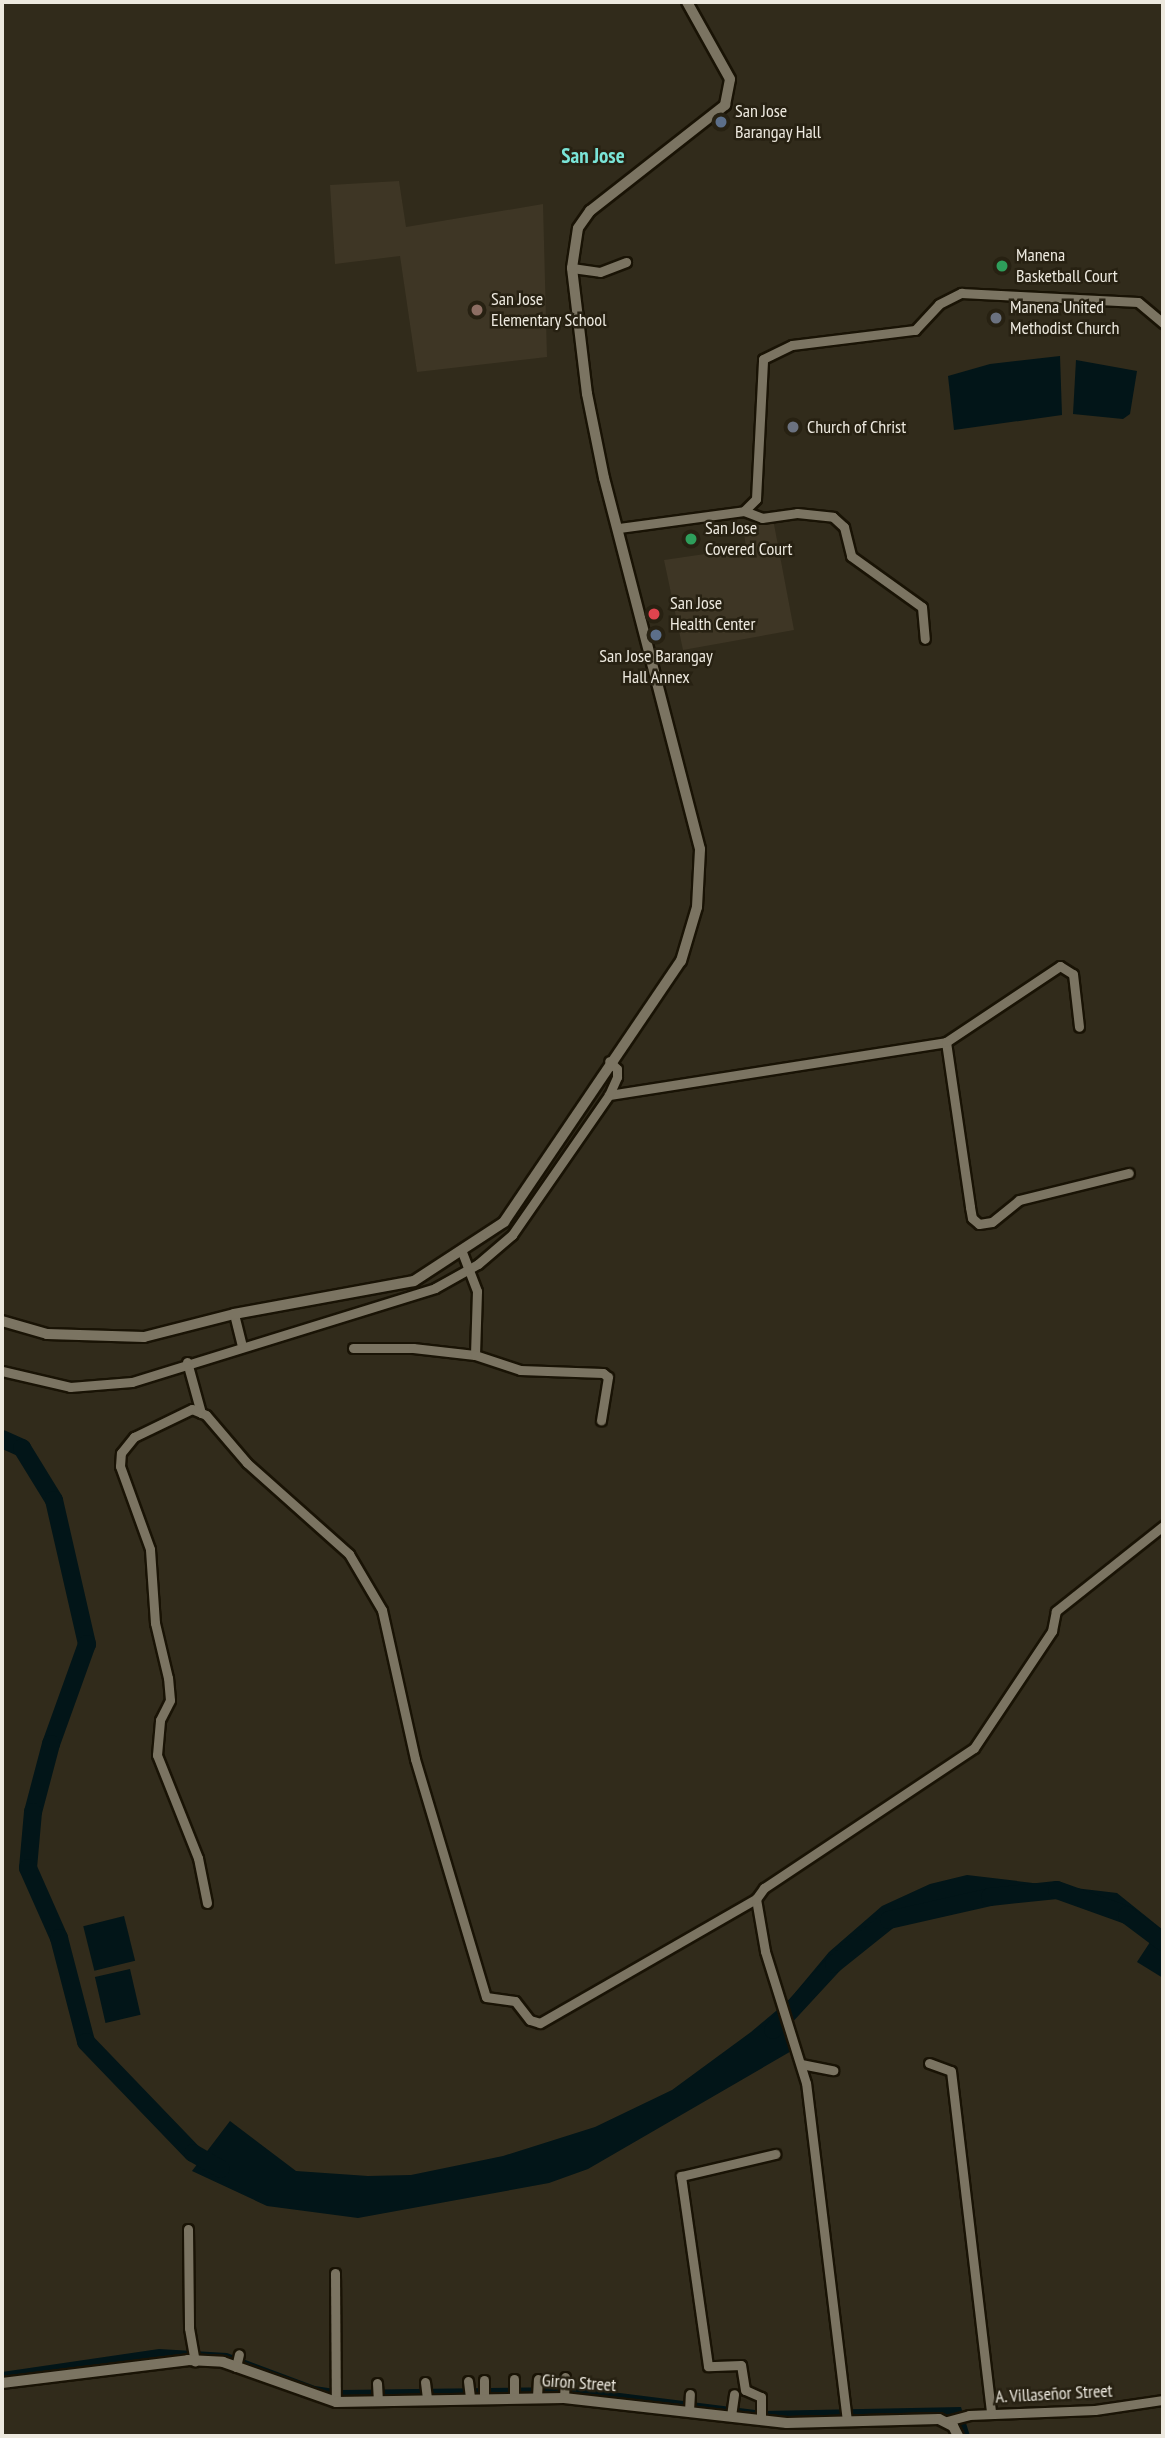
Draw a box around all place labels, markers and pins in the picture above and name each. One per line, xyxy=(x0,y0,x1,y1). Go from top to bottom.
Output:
place label: San Jose Barangay Hall xyxy=(735,101,822,144)
marker: San Jose Barangay Hall xyxy=(713,114,729,130)
place label: Manena Basketball Court xyxy=(1016,245,1118,288)
marker: Manena Basketball Court xyxy=(994,258,1010,274)
place label: San Jose Elementary School xyxy=(491,289,607,332)
place label: Manena United Methodist Church xyxy=(1010,297,1119,340)
marker: San Jose Elementary School xyxy=(469,302,485,318)
marker: Manena United Methodist Church xyxy=(988,310,1004,326)
place label: Church of Christ xyxy=(807,416,906,438)
marker: Church of Christ xyxy=(785,419,801,435)
place label: San Jose Covered Court xyxy=(705,518,792,560)
marker: San Jose Covered Court xyxy=(683,531,699,547)
place label: San Jose Health Center xyxy=(670,593,755,636)
marker: San Jose Health Center xyxy=(644,604,664,624)
marker: San Jose Barangay Hall Annex xyxy=(648,627,664,643)
place label: San Jose Barangay Hall Annex xyxy=(599,646,713,688)

